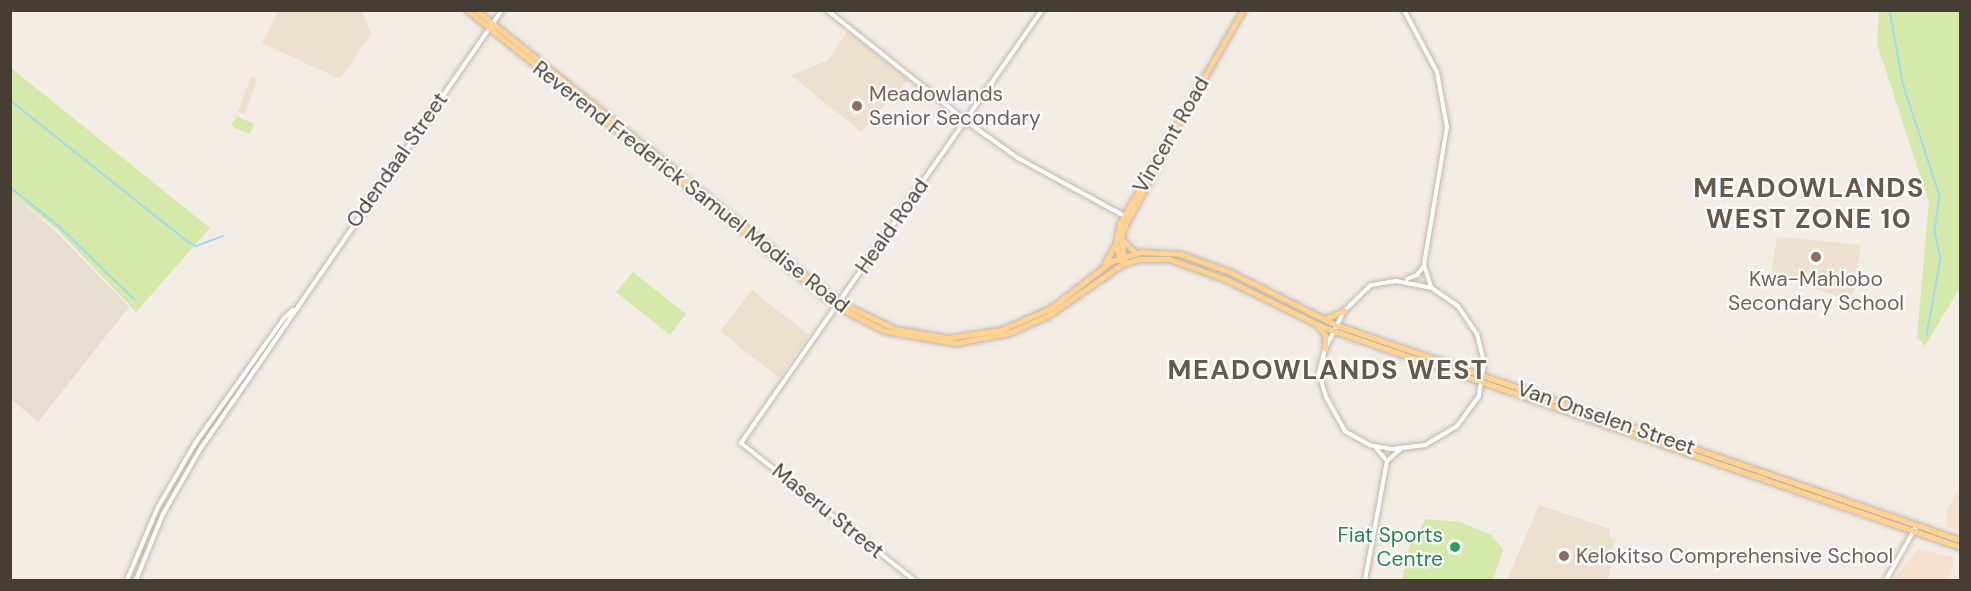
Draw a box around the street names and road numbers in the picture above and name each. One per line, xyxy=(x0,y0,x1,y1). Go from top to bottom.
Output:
street label: Reverend Frederick Samuel Modise Road xyxy=(528,56,854,318)
street label: Vincent Road xyxy=(1128,72,1214,198)
street label: Odendaal Street xyxy=(341,88,453,232)
street label: Heald Road xyxy=(850,174,934,278)
street label: Van Onselen Street xyxy=(1514,376,1698,460)
street label: Maseru Street xyxy=(767,458,889,564)

